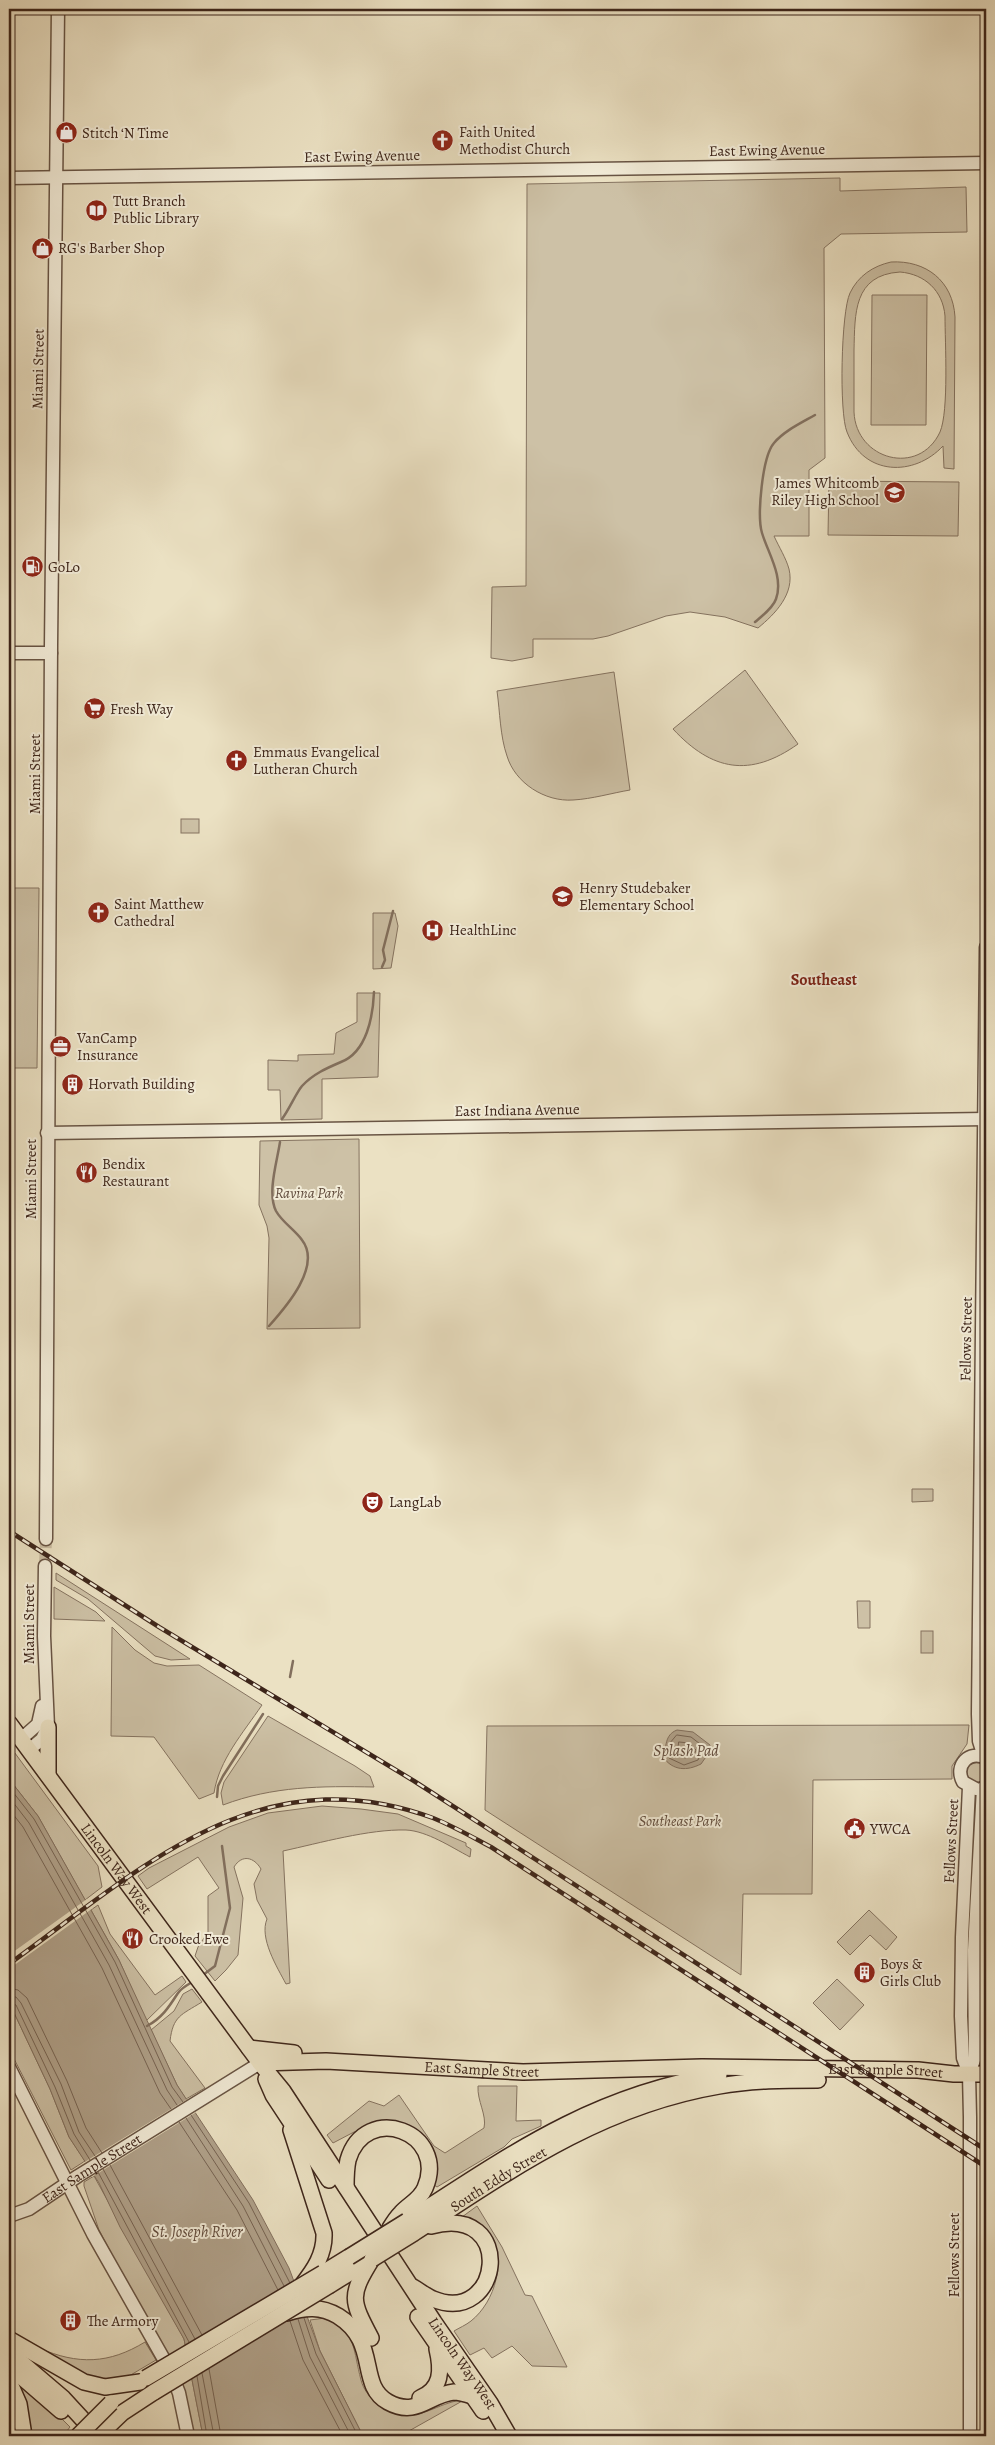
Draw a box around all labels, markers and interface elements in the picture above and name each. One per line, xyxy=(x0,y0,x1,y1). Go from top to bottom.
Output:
shop icon: Stitch ‘N Time xyxy=(54,121,78,145)
place label: Faith United Methodist Church xyxy=(459,122,570,159)
place label: Stitch ‘N Time xyxy=(82,123,169,143)
church icon: Faith United Methodist Church xyxy=(431,129,455,153)
street label: East Ewing Avenue xyxy=(709,139,825,161)
street label: East Ewing Avenue xyxy=(304,145,420,167)
place label: Tutt Branch Public Library xyxy=(113,191,199,228)
library icon: Tutt Branch Public Library xyxy=(85,198,109,222)
shop icon: RG's Barber Shop xyxy=(30,236,54,260)
place label: RG's Barber Shop xyxy=(58,238,165,258)
street label: Miami Street xyxy=(27,329,49,409)
place label: James Whitcomb Riley High School xyxy=(771,473,879,510)
school or university icon: James Whitcomb Riley High School xyxy=(883,480,907,504)
fuel station icon: GoLo xyxy=(20,555,44,579)
place label: GoLo xyxy=(48,557,80,577)
supermarket icon: Fresh Way xyxy=(82,697,106,721)
place label: Fresh Way xyxy=(110,699,173,719)
street label: Miami Street xyxy=(25,734,45,814)
place label: Emmaus Evangelical Lutheran Church xyxy=(253,742,380,779)
church icon: Emmaus Evangelical Lutheran Church xyxy=(225,749,249,773)
place label: Henry Studebaker Elementary School xyxy=(579,878,694,915)
school or university icon: Henry Studebaker Elementary School xyxy=(551,885,575,909)
place label: Saint Matthew Cathedral xyxy=(114,894,204,931)
church icon: Saint Matthew Cathedral xyxy=(86,901,110,925)
hospital icon: HealthLinc xyxy=(421,918,445,942)
place label: HealthLinc xyxy=(449,920,516,940)
district label: Southeast xyxy=(791,969,858,991)
place label: VanCamp Insurance xyxy=(76,1028,139,1065)
office icon: VanCamp Insurance xyxy=(49,1035,73,1059)
building icon: Horvath Building xyxy=(60,1072,84,1096)
place label: Horvath Building xyxy=(88,1074,195,1094)
street label: East Indiana Avenue xyxy=(454,1099,580,1121)
street label: Miami Street xyxy=(21,1139,41,1219)
place label: Bendix Restaurant xyxy=(102,1154,169,1191)
restaurant icon: Bendix Restaurant xyxy=(74,1161,98,1185)
park label: Ravina Park xyxy=(275,1183,344,1203)
street label: Fellows Street xyxy=(955,1296,977,1382)
theatre icon: LangLab xyxy=(361,1490,385,1514)
place label: LangLab xyxy=(389,1492,442,1512)
street label: Miami Street xyxy=(19,1584,39,1664)
water label: Splash Pad xyxy=(653,1740,719,1762)
street label: Fellows Street xyxy=(939,1798,963,1884)
park label: Southeast Park xyxy=(639,1811,722,1831)
public building icon: YWCA xyxy=(842,1817,866,1841)
street label: Lincoln Way West xyxy=(76,1819,157,1918)
place label: YWCA xyxy=(869,1819,910,1839)
restaurant icon: Crooked Ewe xyxy=(121,1927,145,1951)
place label: Crooked Ewe xyxy=(149,1929,229,1949)
place label: Boys & Girls Club xyxy=(880,1954,942,1991)
building icon: Boys & Girls Club xyxy=(852,1961,876,1985)
street label: East Sample Street xyxy=(424,2057,539,2082)
street label: East Sample Street xyxy=(828,2059,944,2083)
street label: East Sample Street xyxy=(38,2129,146,2208)
street label: South Eddy Street xyxy=(446,2142,550,2217)
street label: Fellows Street xyxy=(944,2213,964,2297)
water label: St. Joseph River xyxy=(152,2221,243,2243)
building icon: The Armory xyxy=(59,2309,83,2333)
place label: The Armory xyxy=(87,2311,159,2331)
street label: Lincoln Way West xyxy=(423,2313,502,2413)

